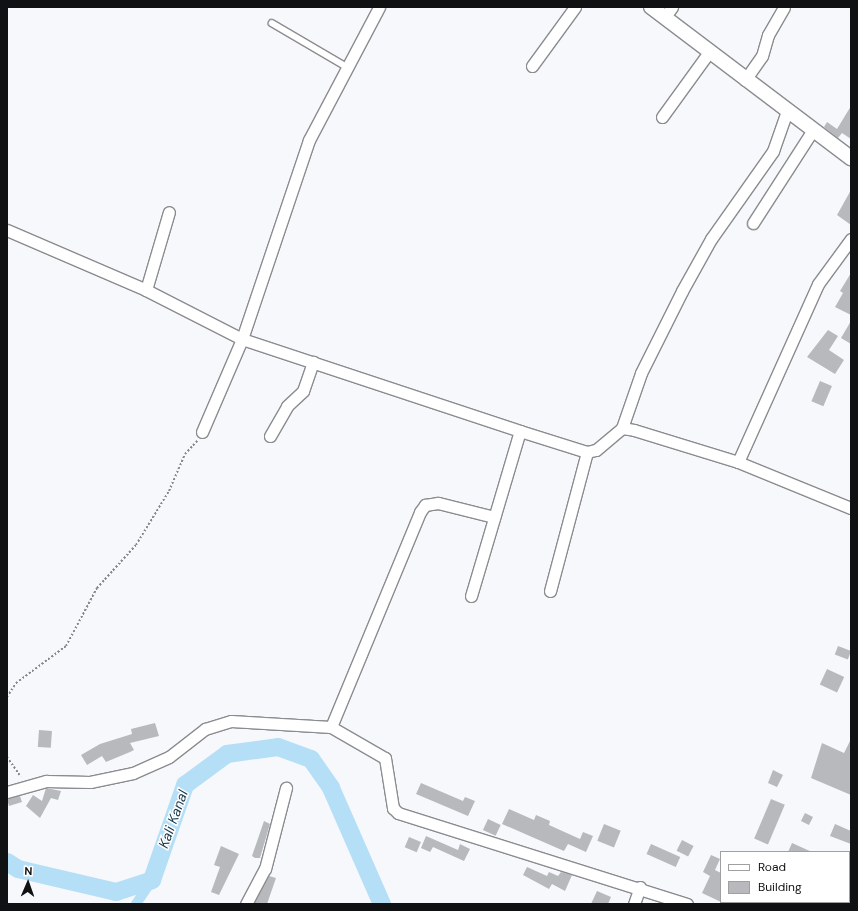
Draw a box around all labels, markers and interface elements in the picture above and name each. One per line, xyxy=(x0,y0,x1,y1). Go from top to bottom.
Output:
water label: Kali Kanal xyxy=(155,788,191,850)
legend xyxy=(720,851,850,903)
text: Road xyxy=(758,859,786,875)
north arrow xyxy=(8,863,48,903)
text: N xyxy=(24,864,33,878)
text: Building xyxy=(758,879,802,895)

